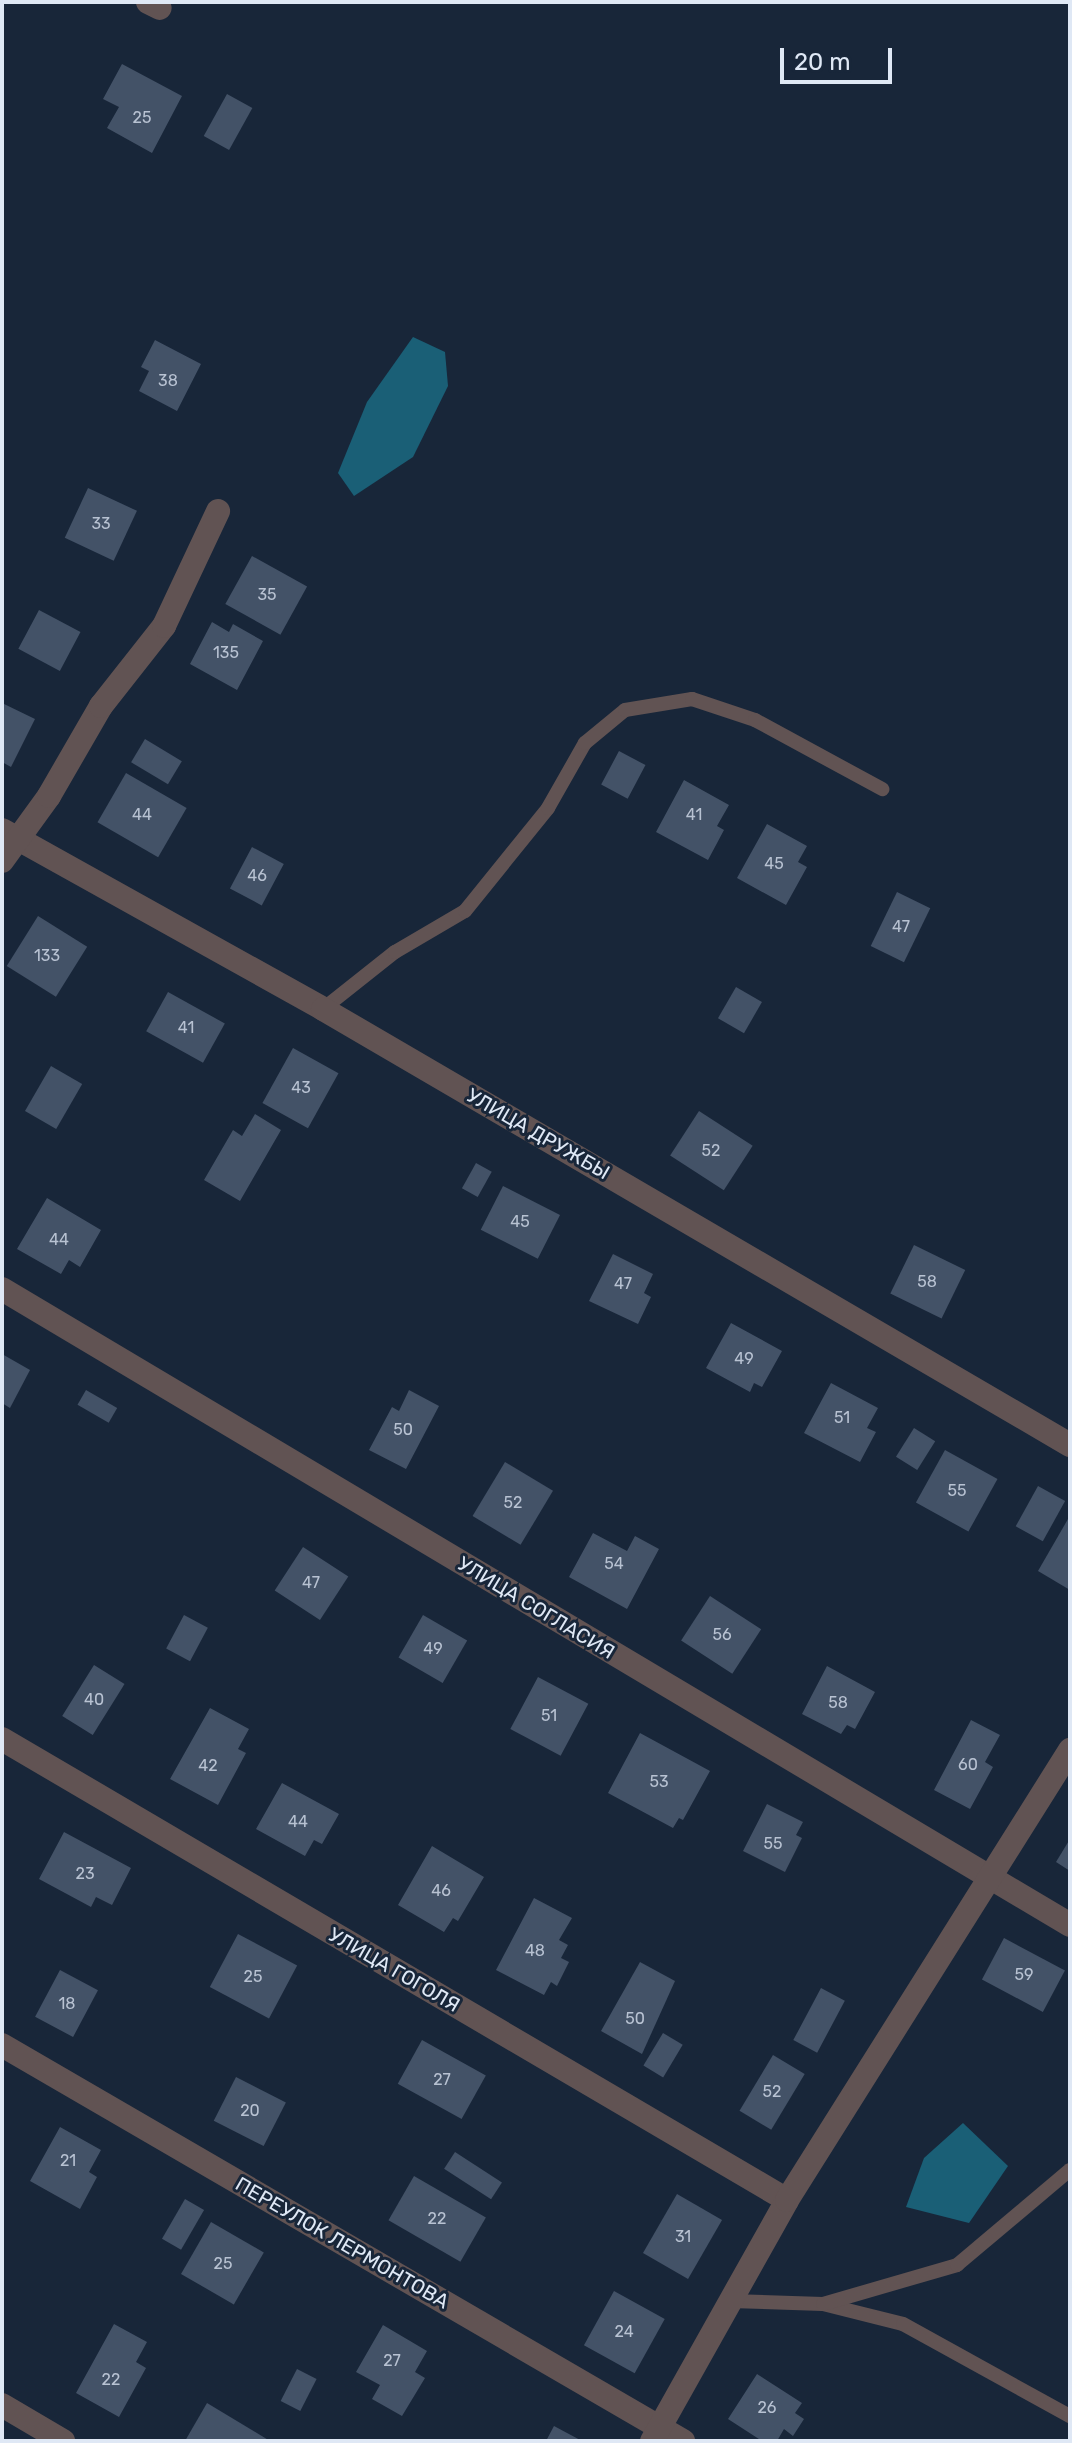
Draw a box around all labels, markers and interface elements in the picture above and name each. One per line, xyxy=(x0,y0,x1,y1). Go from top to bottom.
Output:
scale bar xyxy=(784,32,896,82)
text: 20 m xyxy=(794,48,851,76)
house number: 25 xyxy=(133,108,151,128)
house number: 38 xyxy=(158,371,178,391)
house number: 33 xyxy=(91,514,111,534)
house number: 35 xyxy=(257,585,277,605)
house number: 135 xyxy=(213,643,239,663)
house number: 44 xyxy=(132,805,152,825)
house number: 41 xyxy=(686,805,702,825)
house number: 45 xyxy=(764,854,784,874)
house number: 46 xyxy=(247,866,267,886)
house number: 47 xyxy=(892,917,910,937)
house number: 133 xyxy=(34,946,60,966)
house number: 41 xyxy=(178,1018,194,1038)
house number: 43 xyxy=(291,1078,311,1098)
street label: УЛИЦА ДРУЖБЫ xyxy=(462,1083,614,1185)
house number: 52 xyxy=(702,1141,720,1161)
house number: 45 xyxy=(510,1212,530,1232)
house number: 44 xyxy=(49,1230,69,1250)
house number: 58 xyxy=(917,1272,937,1292)
house number: 47 xyxy=(614,1274,632,1294)
house number: 49 xyxy=(734,1349,754,1369)
house number: 51 xyxy=(834,1408,850,1428)
house number: 50 xyxy=(393,1420,413,1440)
house number: 55 xyxy=(947,1481,967,1501)
house number: 52 xyxy=(504,1493,522,1513)
street label: УЛИЦА СОГЛАСИЯ xyxy=(453,1552,619,1664)
house number: 54 xyxy=(604,1554,624,1574)
house number: 47 xyxy=(302,1573,320,1593)
house number: 56 xyxy=(712,1625,732,1645)
house number: 49 xyxy=(423,1639,443,1659)
house number: 40 xyxy=(84,1690,104,1710)
house number: 58 xyxy=(828,1693,848,1713)
house number: 51 xyxy=(541,1706,557,1726)
house number: 60 xyxy=(958,1755,978,1775)
house number: 42 xyxy=(198,1756,218,1776)
house number: 53 xyxy=(649,1772,669,1792)
house number: 44 xyxy=(288,1812,308,1832)
house number: 55 xyxy=(763,1834,783,1854)
house number: 23 xyxy=(75,1864,95,1884)
house number: 46 xyxy=(431,1881,451,1901)
street label: УЛИЦА ГОГОЛЯ xyxy=(324,1923,464,2017)
house number: 48 xyxy=(525,1941,545,1961)
house number: 59 xyxy=(1015,1965,1033,1985)
house number: 25 xyxy=(244,1967,262,1987)
house number: 18 xyxy=(58,1994,76,2014)
house number: 50 xyxy=(625,2009,645,2029)
house number: 27 xyxy=(433,2070,451,2090)
house number: 52 xyxy=(763,2082,781,2102)
house number: 20 xyxy=(240,2101,260,2121)
house number: 21 xyxy=(60,2151,76,2171)
street label: ПЕРЕУЛОК ЛЕРМОНТОВА xyxy=(231,2172,453,2314)
house number: 22 xyxy=(428,2209,446,2229)
house number: 31 xyxy=(675,2227,691,2247)
house number: 25 xyxy=(214,2254,232,2274)
house number: 24 xyxy=(614,2322,634,2342)
house number: 27 xyxy=(383,2351,401,2371)
house number: 22 xyxy=(102,2370,120,2390)
house number: 26 xyxy=(757,2398,777,2418)

